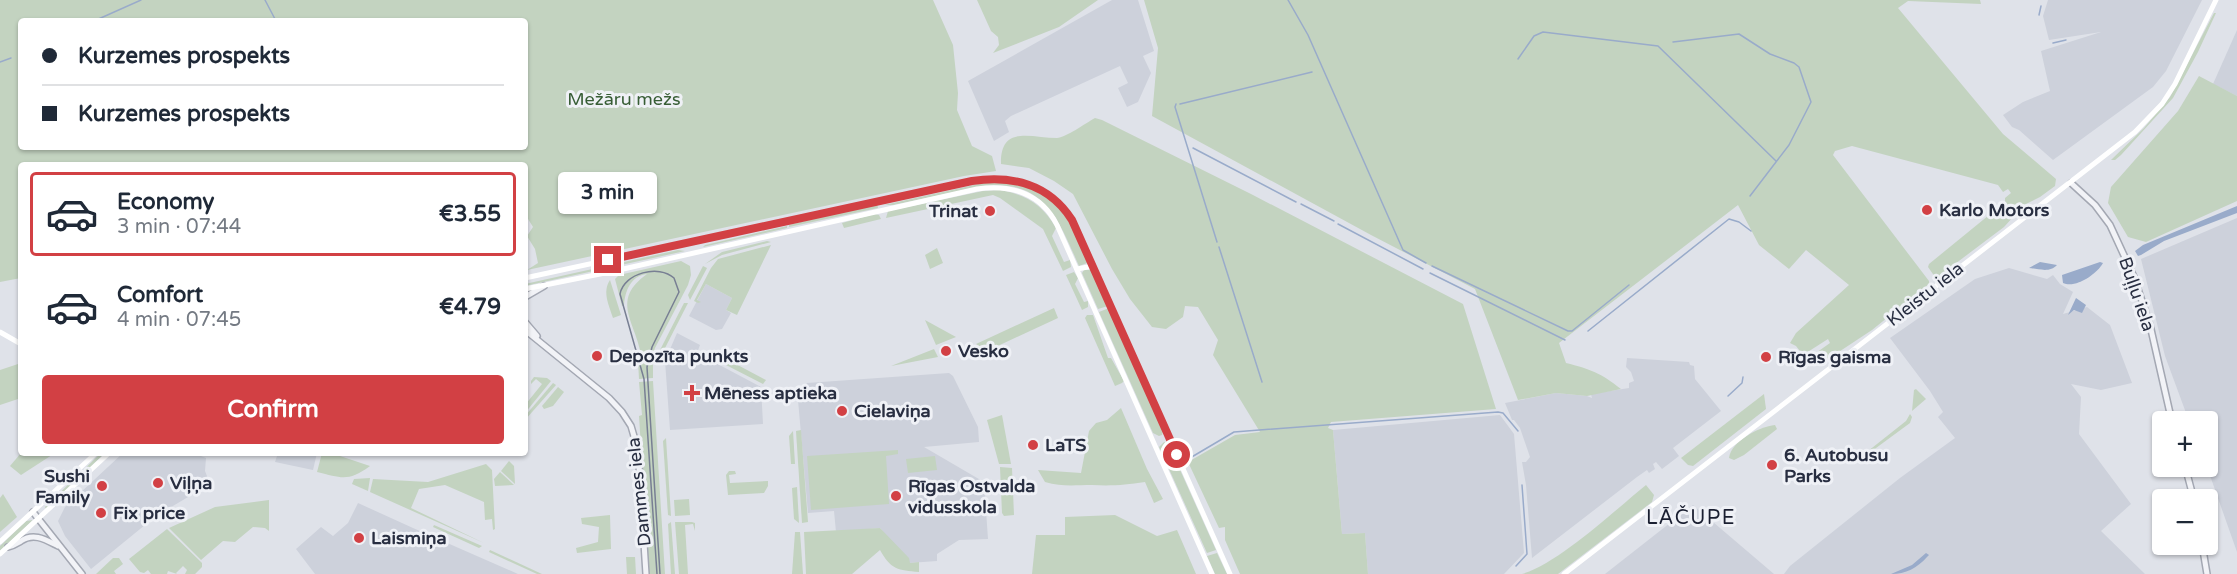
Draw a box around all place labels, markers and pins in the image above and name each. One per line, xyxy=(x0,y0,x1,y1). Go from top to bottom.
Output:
place label: Karlo Motors xyxy=(1939,199,2050,221)
place label: Trinat xyxy=(928,200,978,222)
marker: Karlo Motors xyxy=(1920,203,1934,217)
marker: Trinat xyxy=(983,204,997,218)
place label: Vesko xyxy=(958,340,1009,362)
marker: Vesko xyxy=(939,344,953,358)
place label: Depozīta punkts xyxy=(609,345,749,367)
place label: Rīgas gaisma xyxy=(1778,346,1891,368)
marker: Depozīta punkts xyxy=(590,349,604,363)
marker: Rīgas gaisma xyxy=(1759,350,1773,364)
place label: Mēness aptieka xyxy=(704,382,837,404)
marker: Mēness aptieka xyxy=(685,386,699,400)
place label: Cielaviņa xyxy=(854,400,931,422)
marker: Cielaviņa xyxy=(835,404,849,418)
place label: LaTS xyxy=(1045,434,1086,456)
marker: LaTS xyxy=(1026,438,1040,452)
place label: 6. Autobusu Parks xyxy=(1784,444,1888,487)
marker: 6. Autobusu Parks xyxy=(1765,458,1779,472)
place label: Sushi Family xyxy=(35,465,90,508)
place label: Viļņa xyxy=(170,472,212,494)
place label: Rīgas Ostvalda vidusskola xyxy=(908,475,1035,518)
marker: Viļņa xyxy=(151,476,165,490)
marker: Sushi Family xyxy=(95,479,109,493)
marker: Rīgas Ostvalda vidusskola xyxy=(889,489,903,503)
place label: Fix price xyxy=(113,502,185,524)
marker: Fix price xyxy=(94,506,108,520)
place label: Laismiņa xyxy=(371,527,447,549)
marker: Laismiņa xyxy=(352,531,366,545)

